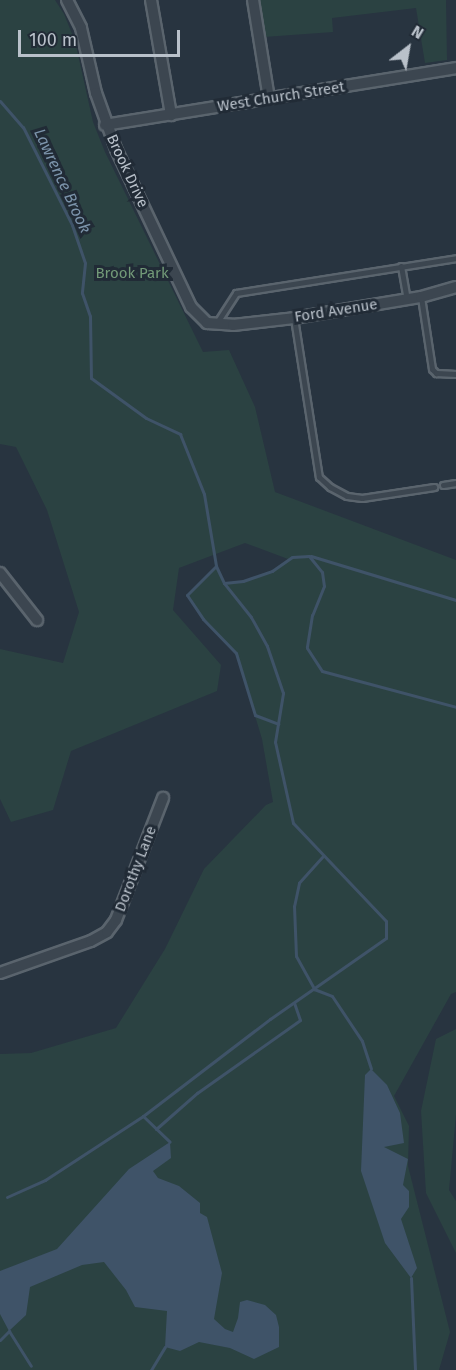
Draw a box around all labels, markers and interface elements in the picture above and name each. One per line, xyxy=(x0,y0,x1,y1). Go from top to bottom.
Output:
scale bar xyxy=(21,18,183,56)
north arrow xyxy=(378,18,438,78)
text: N xyxy=(408,21,427,43)
text: 100 m xyxy=(29,29,77,51)
street label: West Church Street xyxy=(216,78,346,116)
water label: Lawrence Brook xyxy=(29,126,95,236)
street label: Brook Drive xyxy=(102,131,152,211)
park label: Brook Park xyxy=(95,265,169,283)
street label: Ford Avenue xyxy=(293,296,379,326)
street label: Dorothy Lane xyxy=(111,824,161,914)

